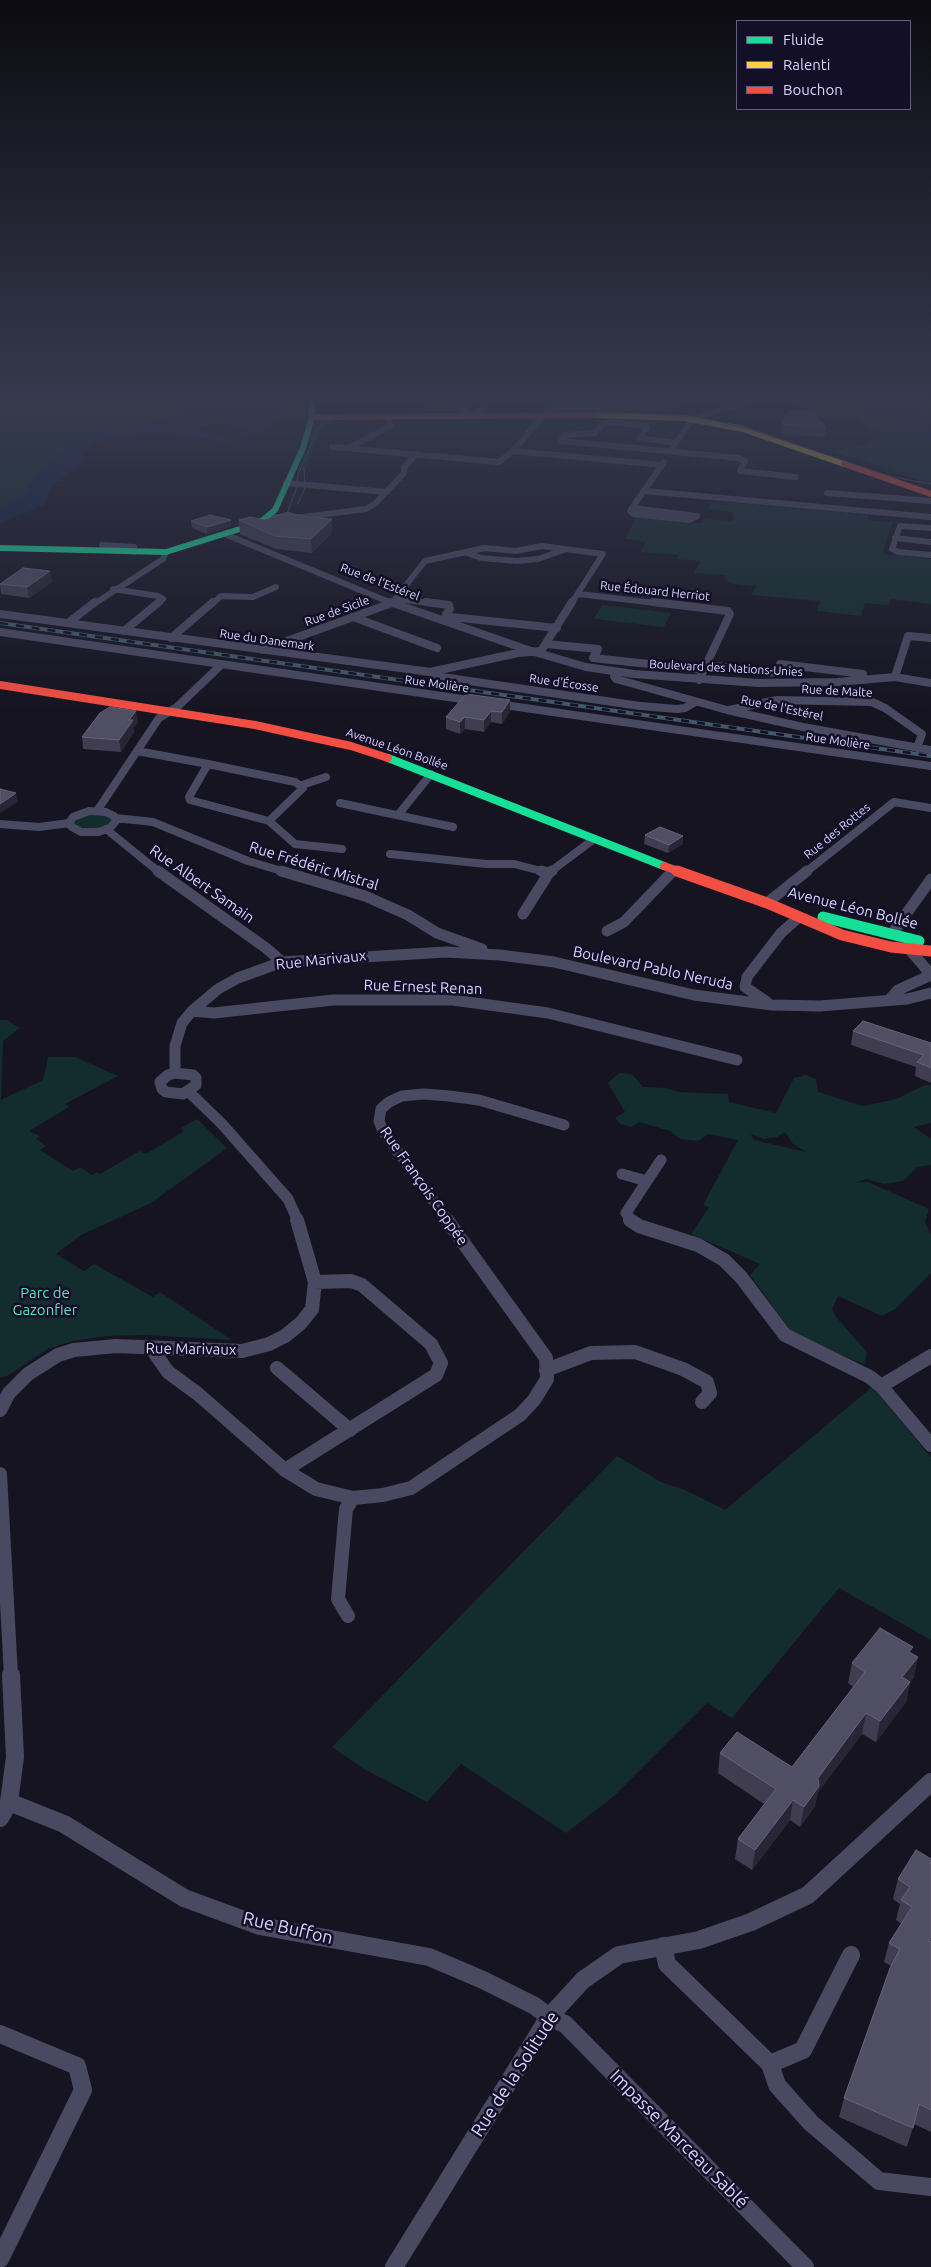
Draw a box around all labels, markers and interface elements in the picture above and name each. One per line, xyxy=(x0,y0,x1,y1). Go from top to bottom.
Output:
legend xyxy=(736,20,911,110)
text: Fluide xyxy=(783,31,824,48)
text: Ralenti xyxy=(783,56,830,73)
text: Bouchon xyxy=(783,81,843,98)
street label: Rue de l'Estérel xyxy=(338,560,422,604)
street label: Rue Édouard Herriot xyxy=(599,578,711,604)
street label: Rue de Sicile xyxy=(303,593,371,629)
street label: Rue du Danemark xyxy=(219,626,315,654)
street label: Boulevard des Nations-Unies xyxy=(649,657,803,679)
street label: Rue d'Écosse xyxy=(528,671,600,695)
street label: Rue Molière xyxy=(404,672,470,696)
street label: Rue de Malte xyxy=(801,682,873,700)
street label: Rue de l'Estérel xyxy=(740,692,824,724)
street label: Avenue Léon Bollée xyxy=(344,725,450,773)
street label: Rue Molière xyxy=(805,729,871,753)
street label: Rue des Rottes xyxy=(801,800,873,862)
street label: Rue Frédéric Mistral xyxy=(247,838,381,894)
street label: Rue Albert Samain xyxy=(146,841,258,927)
street label: Avenue Léon Bollée xyxy=(786,883,920,933)
street label: Boulevard Pablo Neruda xyxy=(571,942,735,994)
street label: Rue Marivaux xyxy=(275,946,367,974)
street label: Rue Ernest Renan xyxy=(363,976,483,998)
street label: Rue François Coppée xyxy=(376,1123,472,1249)
park label: Parc de Gazonfier xyxy=(12,1284,78,1319)
street label: Rue Marivaux xyxy=(145,1339,237,1359)
street label: Rue Buffon xyxy=(241,1907,335,1949)
street label: Rue de la Solitude xyxy=(466,2007,564,2141)
street label: Impasse Marceau Sablé xyxy=(605,2065,753,2213)

